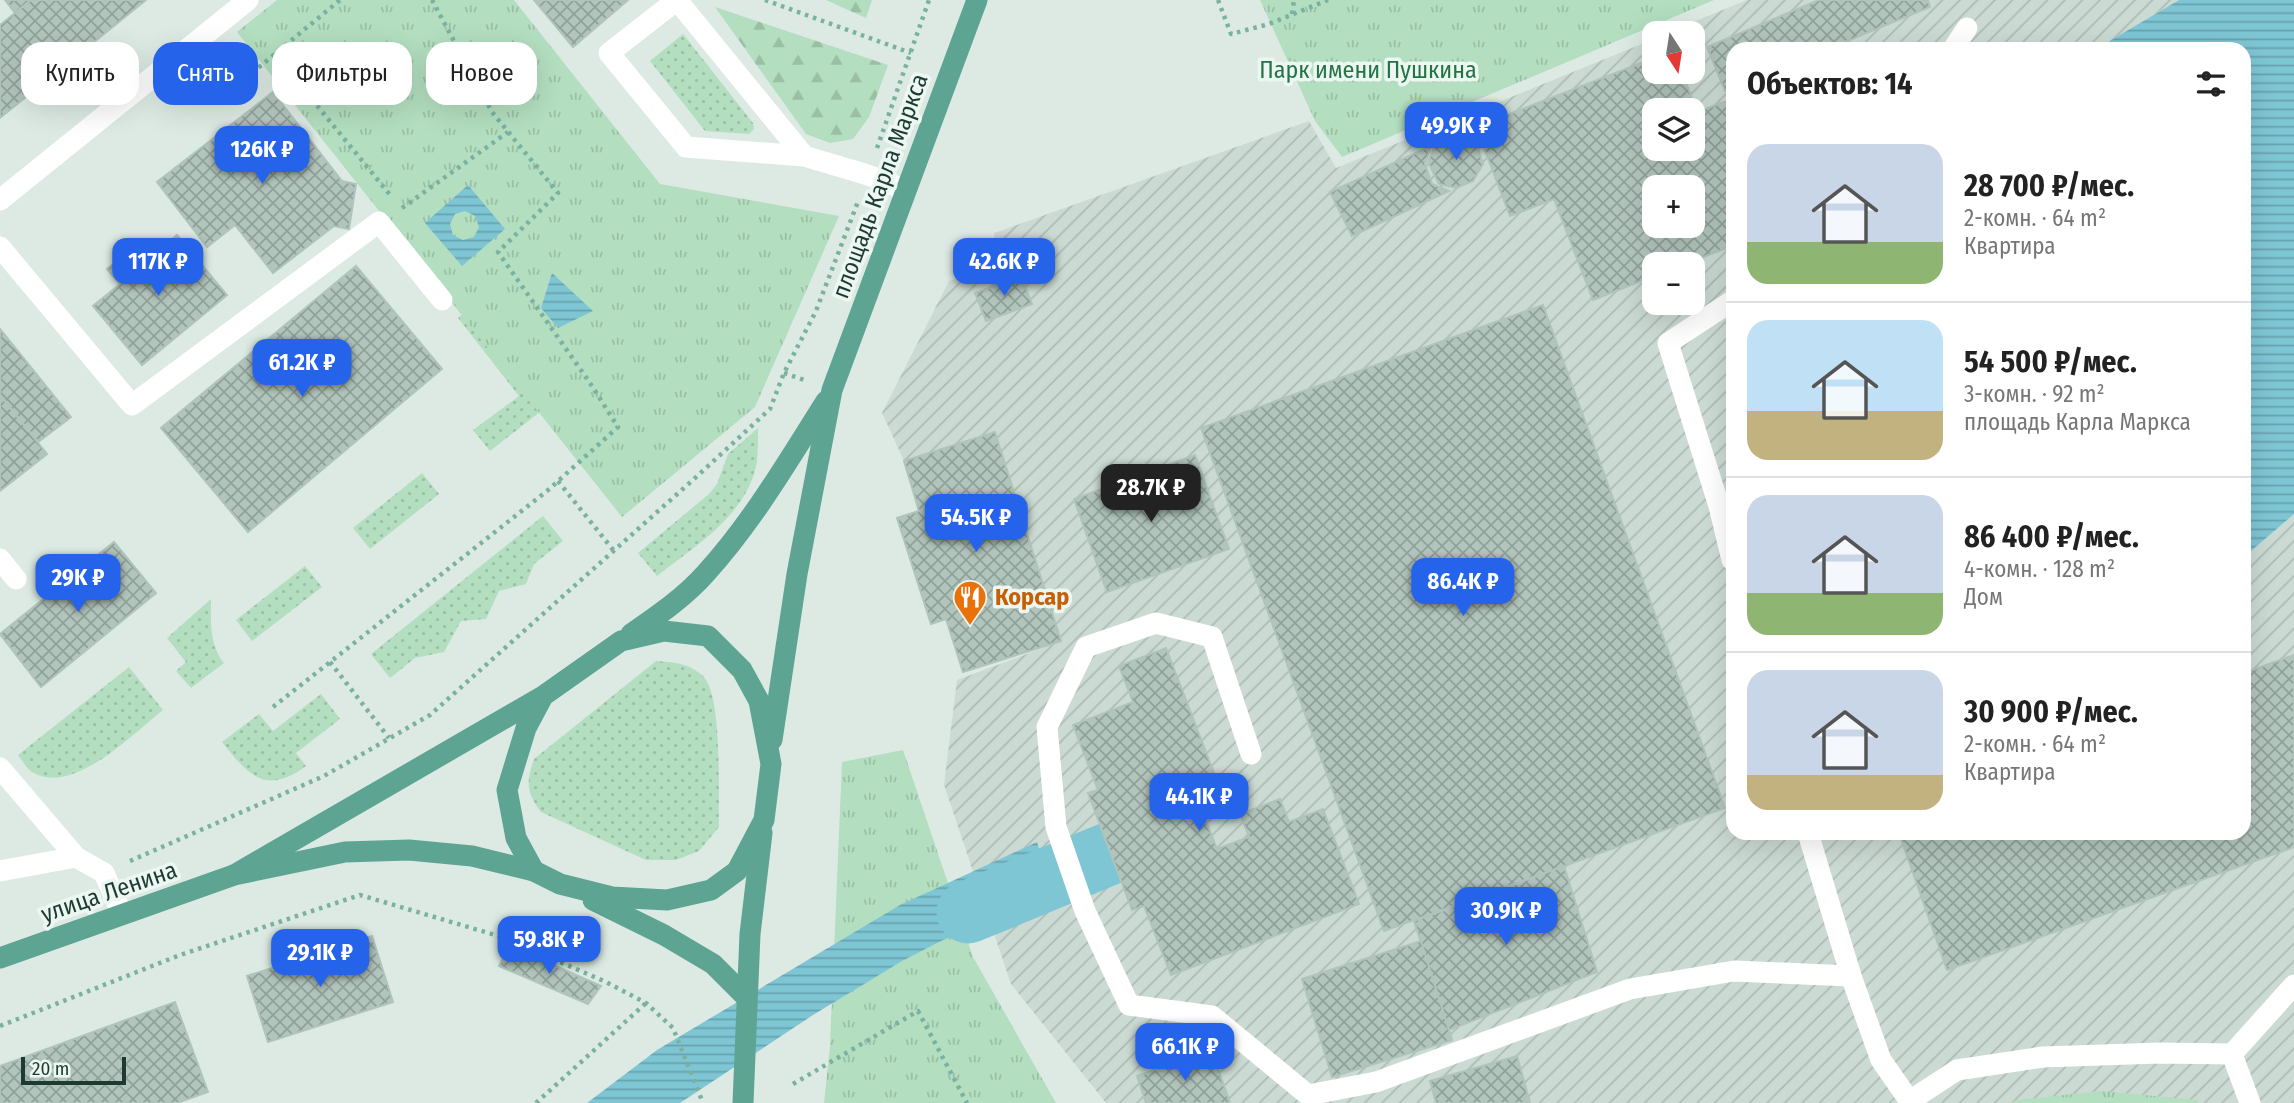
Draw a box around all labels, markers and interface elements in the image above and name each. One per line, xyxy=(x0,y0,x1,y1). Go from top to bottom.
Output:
north arrow xyxy=(1642,21,1704,84)
map controls xyxy=(1642,21,1705,315)
chip: Купить xyxy=(21,42,139,105)
chip: Снять xyxy=(153,42,258,105)
chip: Фильтры xyxy=(272,42,412,105)
chip: Новое xyxy=(426,42,537,105)
park label: Парк имени Пушкина xyxy=(1259,56,1477,84)
icon: filters xyxy=(2192,65,2230,103)
text: Объектов: 14 xyxy=(1747,66,1913,102)
street label: площадь Карла Маркса xyxy=(826,70,934,302)
button: layers xyxy=(1642,98,1705,161)
pin: 49.9K ₽ xyxy=(1391,102,1521,162)
text: 49.9K ₽ xyxy=(1421,111,1491,139)
pin: 126K ₽ xyxy=(205,127,319,186)
text: 126K ₽ xyxy=(231,135,294,163)
text: 28 700 ₽/мес. xyxy=(1964,168,2134,204)
icon: home xyxy=(1803,172,1887,256)
button: + xyxy=(1642,175,1705,238)
text: 2-комн. · 64 m² xyxy=(1964,204,2106,232)
text: Квартира xyxy=(1964,232,2056,260)
pin: 117K ₽ xyxy=(101,238,215,298)
pin: 42.6K ₽ xyxy=(939,238,1069,298)
text: 117K ₽ xyxy=(128,247,188,275)
text: 42.6K ₽ xyxy=(969,247,1039,275)
button: − xyxy=(1642,252,1705,315)
pin: 61.2K ₽ xyxy=(237,340,367,399)
text: 54 500 ₽/мес. xyxy=(1964,344,2137,380)
text: 61.2K ₽ xyxy=(268,348,336,376)
icon: home xyxy=(1803,348,1887,432)
text: 3-комн. · 92 m² xyxy=(1964,380,2105,408)
text: площадь Карла Маркса xyxy=(1964,408,2191,436)
pin: 28.7K ₽ xyxy=(1086,464,1216,524)
text: 28.7K ₽ xyxy=(1117,473,1185,501)
pin: 54.5K ₽ xyxy=(911,494,1041,554)
text: 54.5K ₽ xyxy=(941,503,1011,531)
text: 86 400 ₽/мес. xyxy=(1964,519,2139,555)
icon: home xyxy=(1803,523,1887,607)
pin: 29K ₽ xyxy=(29,554,127,614)
text: 4-комн. · 128 m² xyxy=(1964,555,2115,583)
pin: 86.4K ₽ xyxy=(1398,558,1528,618)
text: 29K ₽ xyxy=(51,563,105,591)
text: 86.4K ₽ xyxy=(1427,567,1499,595)
restaurant icon: Корсар xyxy=(951,578,989,627)
place label: Корсар xyxy=(995,583,1069,611)
text: Дом xyxy=(1964,583,2003,611)
text: 30 900 ₽/мес. xyxy=(1964,694,2138,730)
icon: home xyxy=(1803,698,1887,782)
text: 2-комн. · 64 m² xyxy=(1964,730,2106,758)
text: Квартира xyxy=(1964,758,2056,786)
pin: 44.1K ₽ xyxy=(1134,774,1264,833)
text: 44.1K ₽ xyxy=(1166,782,1232,810)
street label: улица Ленина xyxy=(37,856,181,928)
pin: 30.9K ₽ xyxy=(1441,888,1571,947)
text: 30.9K ₽ xyxy=(1471,896,1541,924)
pin: 59.8K ₽ xyxy=(484,916,614,976)
text: 59.8K ₽ xyxy=(514,925,584,953)
pin: 29.1K ₽ xyxy=(255,930,385,989)
text: 29.1K ₽ xyxy=(287,938,353,966)
pin: 66.1K ₽ xyxy=(1120,1024,1250,1083)
text: 66.1K ₽ xyxy=(1151,1032,1219,1060)
scale bar xyxy=(21,1054,126,1086)
text: 20 m xyxy=(32,1057,69,1080)

